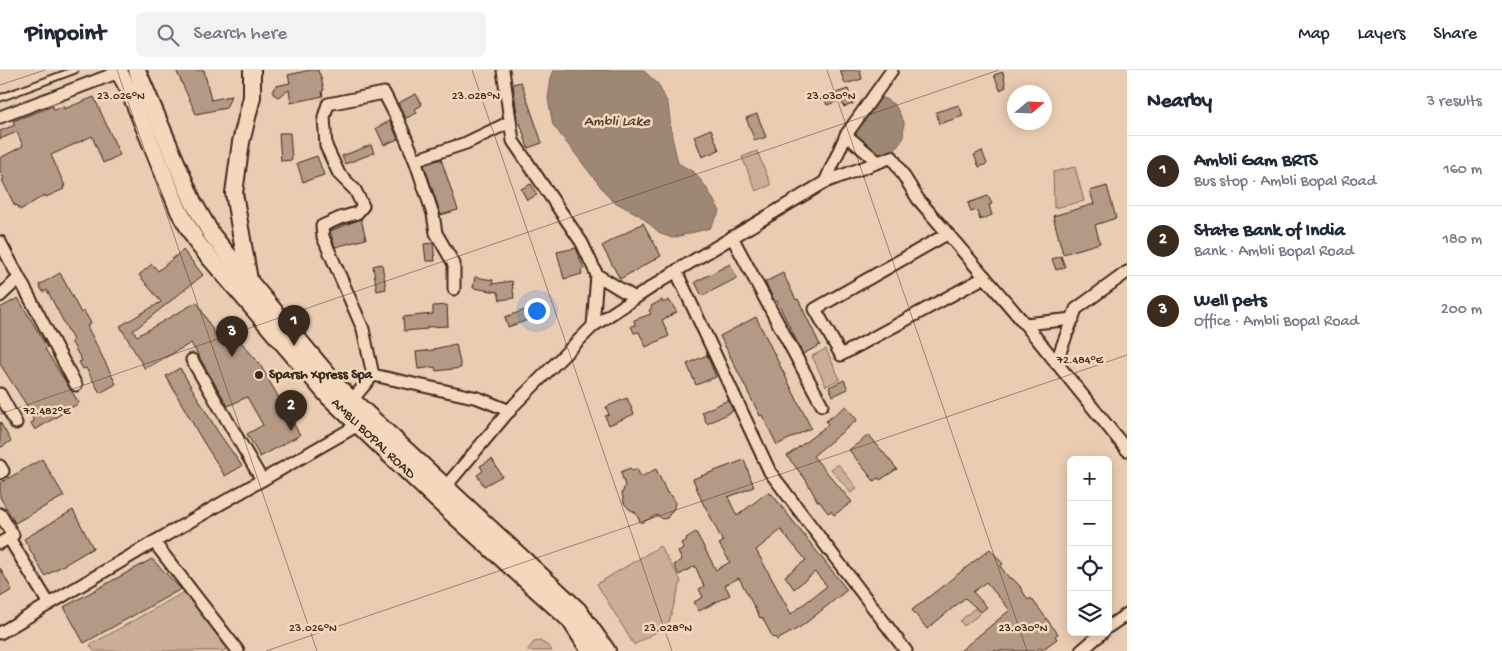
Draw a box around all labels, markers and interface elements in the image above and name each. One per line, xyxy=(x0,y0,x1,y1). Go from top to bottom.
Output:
search box xyxy=(136,12,486,57)
text: Pinpoint xyxy=(25,20,106,49)
icon: search xyxy=(154,21,182,49)
text: Search here xyxy=(194,23,287,46)
text: Map xyxy=(1298,24,1330,45)
text: Layers xyxy=(1358,24,1405,45)
text: Share xyxy=(1433,24,1477,45)
north arrow xyxy=(1007,85,1052,130)
text: 23.026°N xyxy=(97,90,145,104)
text: 23.028°N xyxy=(452,90,500,104)
text: 23.030°N xyxy=(807,90,856,104)
text: Nearby xyxy=(1147,90,1212,115)
text: 3 results xyxy=(1427,93,1482,112)
water label: Ambli Lake xyxy=(584,113,651,131)
text: Ambli Gam BRTS xyxy=(1194,150,1318,173)
text: 1 xyxy=(1160,161,1166,180)
text: 160 m xyxy=(1443,161,1482,180)
text: Bus stop · Ambli Bopal Road xyxy=(1194,173,1376,192)
text: State Bank of India xyxy=(1194,220,1345,243)
text: 2 xyxy=(1159,231,1167,250)
text: 180 m xyxy=(1443,231,1482,250)
text: Bank · Ambli Bopal Road xyxy=(1194,243,1354,262)
text: Well pets xyxy=(1194,290,1267,313)
your location xyxy=(524,298,550,324)
text: 3 xyxy=(1159,301,1167,320)
text: 200 m xyxy=(1441,301,1482,320)
pin: 1 xyxy=(278,305,310,346)
text: Office · Ambli Bopal Road xyxy=(1194,313,1359,332)
pin: 3 xyxy=(216,316,248,357)
text: 72.484°E xyxy=(1056,354,1104,368)
place label: Sparsh Xpress Spa xyxy=(269,367,374,384)
marker: Sparsh Xpress Spa xyxy=(253,369,265,381)
pin: 2 xyxy=(275,390,307,431)
street label: AMBLI BOPAL ROAD xyxy=(327,395,419,484)
text: 72.482°E xyxy=(23,405,71,419)
map controls xyxy=(1067,456,1112,636)
button: + xyxy=(1067,456,1112,501)
button: − xyxy=(1067,501,1112,546)
button: locate xyxy=(1067,546,1112,591)
button: layers xyxy=(1067,591,1112,636)
text: 23.026°N xyxy=(289,622,337,636)
text: 23.028°N xyxy=(644,622,692,636)
text: 23.030°N xyxy=(999,622,1048,636)

